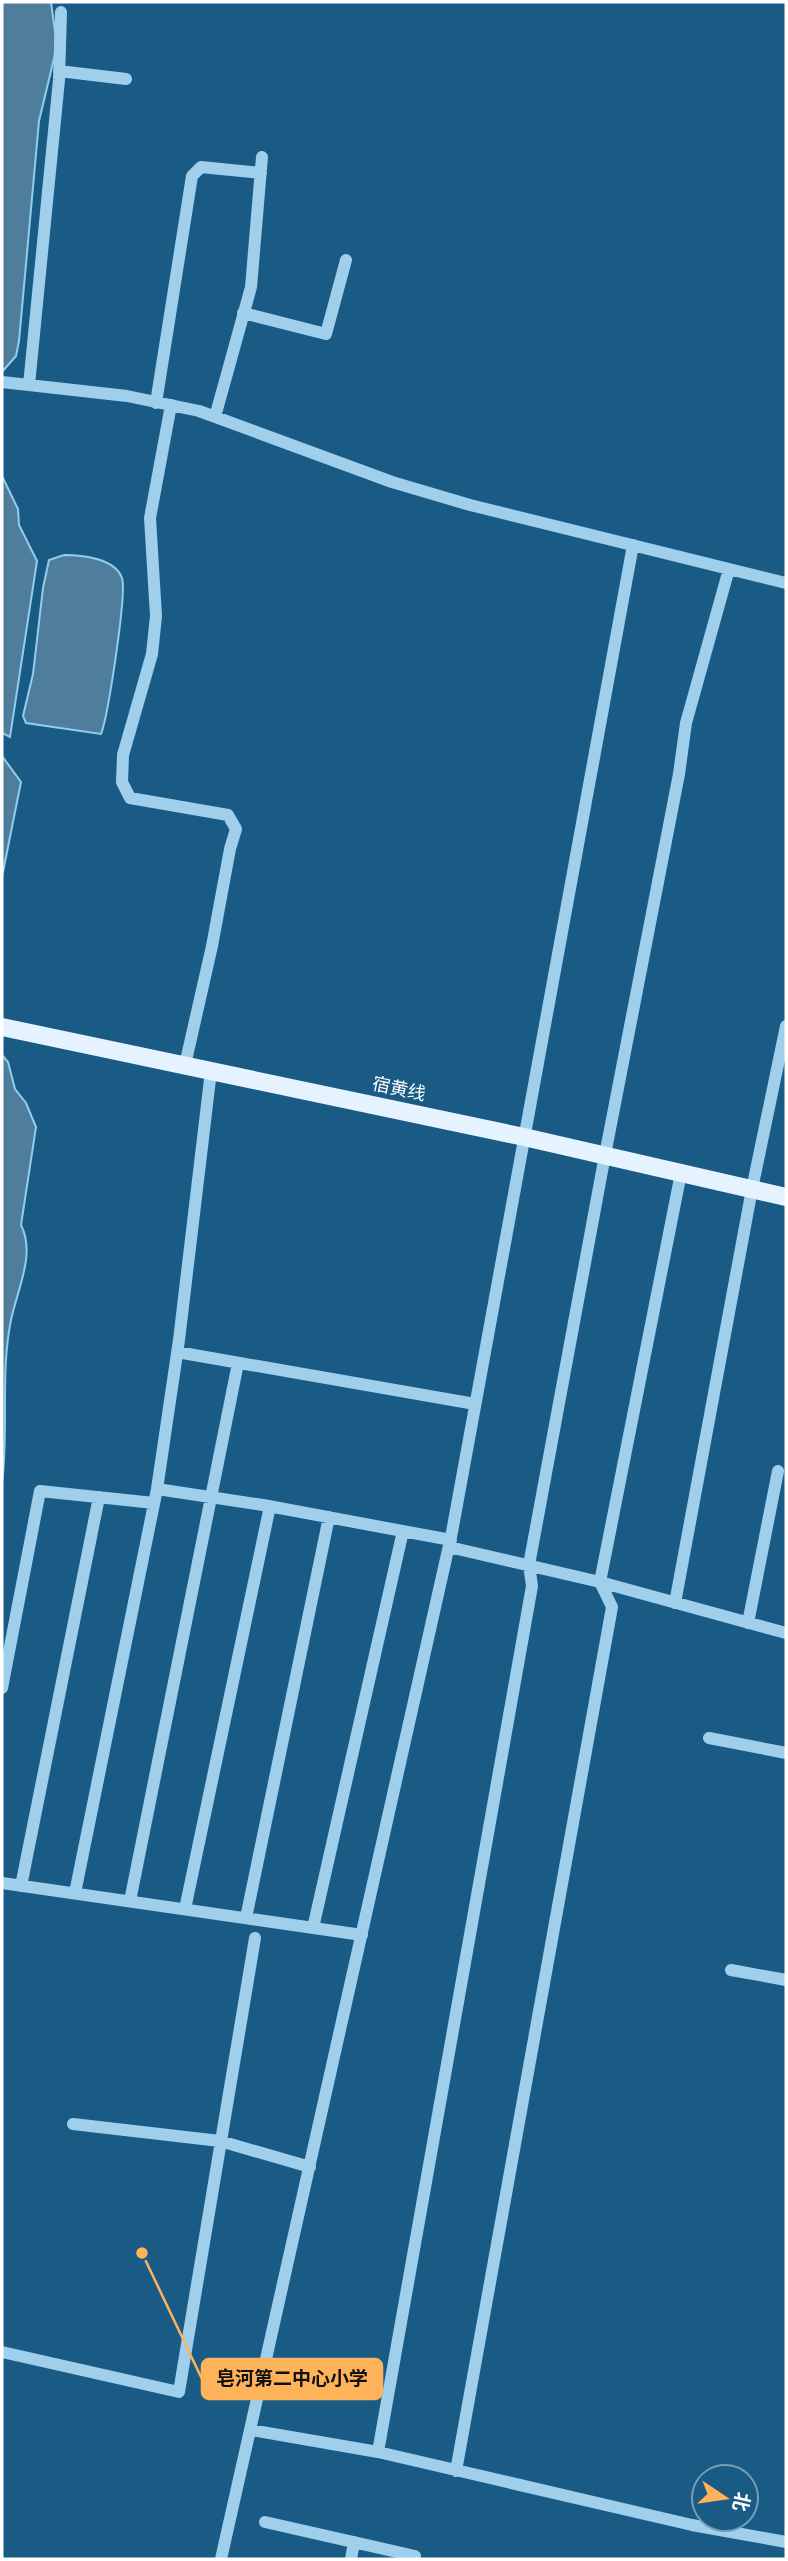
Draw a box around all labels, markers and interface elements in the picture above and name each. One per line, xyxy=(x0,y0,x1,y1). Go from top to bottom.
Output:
street label: 宿黄线 xyxy=(370,1072,428,1106)
callout: 皂河第二中心小学 xyxy=(202,2359,382,2399)
text: 皂河第二中心小学 xyxy=(216,2366,368,2391)
north arrow xyxy=(690,2463,760,2533)
text: 北 xyxy=(727,2490,755,2514)

